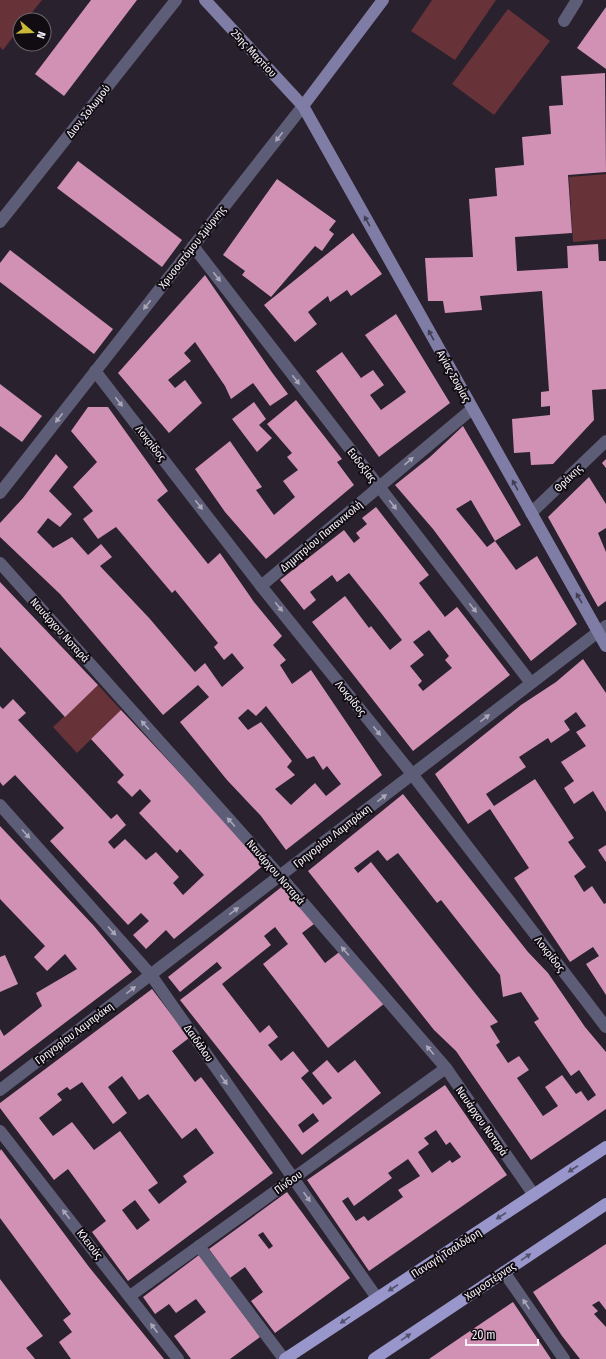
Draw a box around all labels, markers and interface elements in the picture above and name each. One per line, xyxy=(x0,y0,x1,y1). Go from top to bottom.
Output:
north arrow xyxy=(12,12,52,52)
street label: 25ης Μαρτίου xyxy=(228,27,279,80)
text: N xyxy=(34,30,48,40)
street label: Διον. Σολωμού xyxy=(64,82,113,140)
one-way arrow xyxy=(274,131,283,142)
street label: Χρυσοστόμου Σμύρνης xyxy=(156,203,229,291)
one-way arrow xyxy=(364,215,371,227)
one-way arrow xyxy=(213,272,221,283)
one-way arrow xyxy=(142,300,151,311)
one-way arrow xyxy=(427,329,434,341)
street label: Αγίας Σοφίας xyxy=(434,348,473,405)
one-way arrow xyxy=(292,375,301,386)
one-way arrow xyxy=(115,396,124,407)
one-way arrow xyxy=(55,412,63,423)
street label: Λοκρίδος xyxy=(133,423,169,464)
street label: Ευδοξίας xyxy=(344,446,379,485)
one-way arrow xyxy=(404,457,414,466)
street label: Θράκης xyxy=(552,462,585,495)
one-way arrow xyxy=(511,479,518,491)
street label: Δημητρίου Παπανικολή xyxy=(278,498,365,575)
one-way arrow xyxy=(195,499,203,510)
one-way arrow xyxy=(389,500,397,511)
one-way arrow xyxy=(575,592,582,604)
street label: Ναυάρχου Νοταρά xyxy=(27,596,92,665)
one-way arrow xyxy=(274,602,283,613)
one-way arrow xyxy=(468,603,476,613)
street label: Λοκρίδος xyxy=(333,678,369,719)
one-way arrow xyxy=(479,714,490,723)
one-way arrow xyxy=(140,720,149,730)
one-way arrow xyxy=(373,725,381,736)
one-way arrow xyxy=(376,793,387,802)
street label: Γρηγορίου Λαμπράκη xyxy=(291,802,374,871)
one-way arrow xyxy=(227,817,236,827)
one-way arrow xyxy=(21,829,31,839)
street label: Ναυάρχου Νοταρά xyxy=(244,837,307,908)
one-way arrow xyxy=(229,907,240,915)
one-way arrow xyxy=(108,926,117,937)
street label: Λοκρίδος xyxy=(532,934,568,975)
one-way arrow xyxy=(340,946,349,957)
one-way arrow xyxy=(126,986,136,994)
street label: Γρηγορίου Λαμπράκη xyxy=(33,1000,116,1067)
street label: Δαιδάλου xyxy=(181,1022,216,1064)
one-way arrow xyxy=(425,1044,434,1055)
one-way arrow xyxy=(220,1074,228,1085)
street label: Ναυάρχου Νοταρά xyxy=(453,1084,510,1159)
one-way arrow xyxy=(568,1165,579,1173)
street label: Πίνδου xyxy=(272,1168,305,1197)
one-way arrow xyxy=(303,1192,311,1203)
one-way arrow xyxy=(62,1209,70,1220)
one-way arrow xyxy=(495,1213,507,1220)
street label: Παναγή Τσαλδάρη xyxy=(409,1226,484,1281)
street label: Κλειούς xyxy=(74,1227,105,1262)
one-way arrow xyxy=(521,1253,531,1261)
street label: Χαμοστέρνας xyxy=(462,1259,518,1303)
one-way arrow xyxy=(388,1284,398,1292)
one-way arrow xyxy=(522,1298,530,1309)
one-way arrow xyxy=(339,1316,351,1323)
scale bar xyxy=(466,1321,538,1347)
one-way arrow xyxy=(150,1322,158,1333)
text: 20 m xyxy=(472,1328,496,1342)
one-way arrow xyxy=(401,1333,411,1341)

